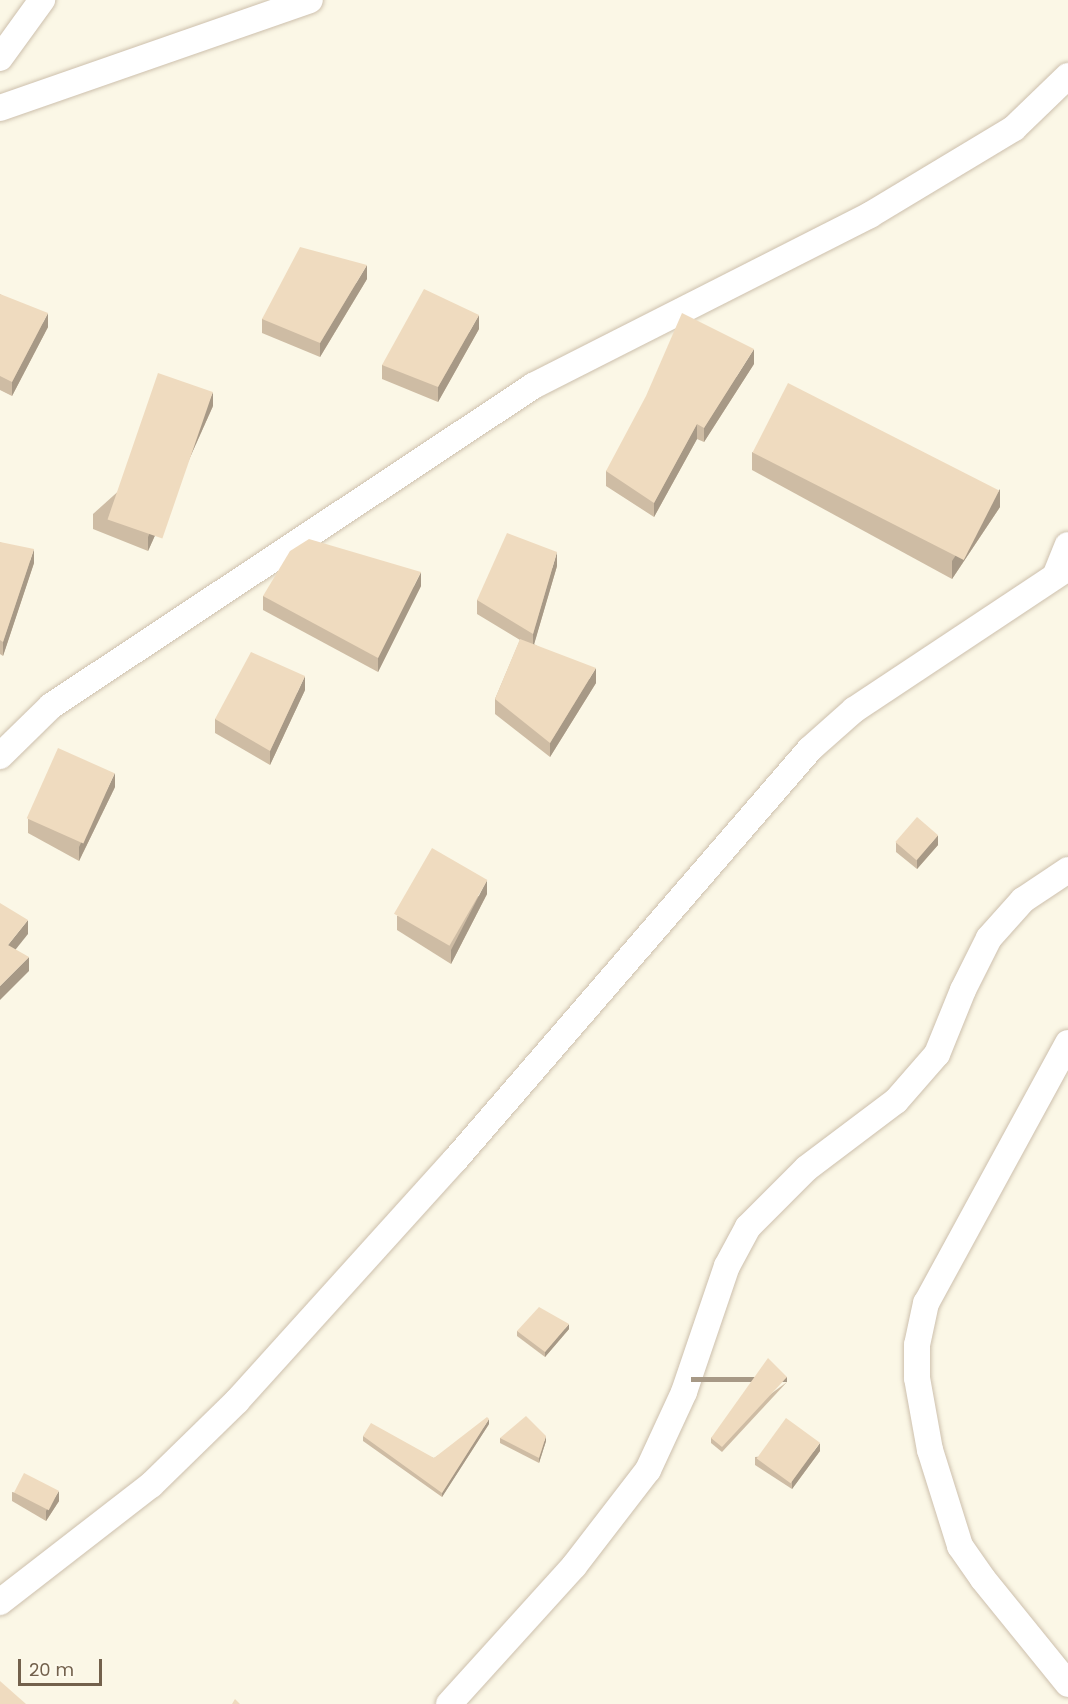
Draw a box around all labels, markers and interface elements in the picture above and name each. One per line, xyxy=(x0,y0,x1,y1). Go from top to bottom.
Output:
scale bar xyxy=(21,1647,105,1685)
text: 20 m xyxy=(29,1657,74,1682)

